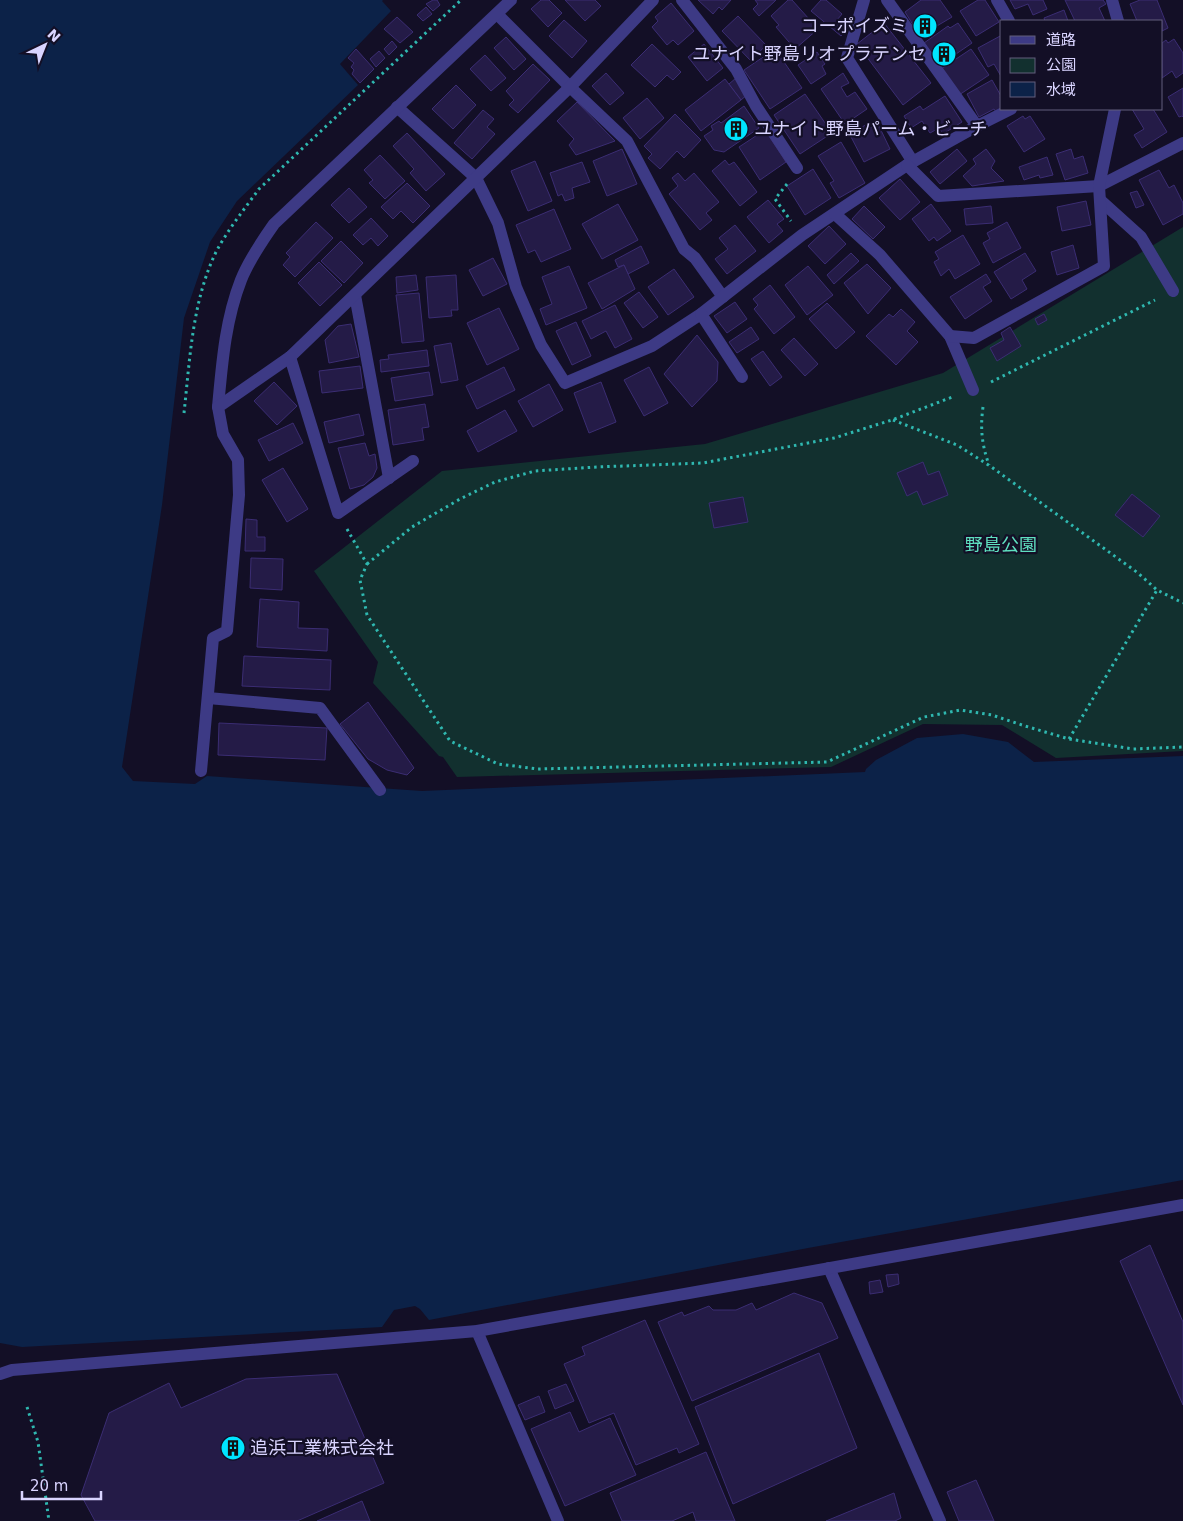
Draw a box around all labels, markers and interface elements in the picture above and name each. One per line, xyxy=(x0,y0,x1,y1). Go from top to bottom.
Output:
building icon: コーポイズミ xyxy=(912,13,938,39)
place label: コーポイズミ xyxy=(801,15,908,36)
north arrow xyxy=(20,20,70,70)
legend xyxy=(1000,20,1163,110)
text: N xyxy=(44,26,64,45)
text: 道路 xyxy=(1046,31,1076,49)
building icon: ユナイト野島リオプラテンセ xyxy=(931,41,957,67)
place label: ユナイト野島リオプラテンセ xyxy=(692,43,926,64)
text: 公園 xyxy=(1046,56,1076,74)
text: 水域 xyxy=(1046,81,1076,99)
building icon: ユナイト野島パーム・ビーチ xyxy=(723,116,749,142)
place label: ユナイト野島パーム・ビーチ xyxy=(754,118,987,139)
park label: 野島公園 xyxy=(965,534,1037,555)
building icon: 追浜工業株式会社 xyxy=(220,1435,246,1461)
place label: 追浜工業株式会社 xyxy=(250,1437,394,1458)
scale bar xyxy=(22,1468,101,1500)
text: 20 m xyxy=(30,1477,68,1495)

